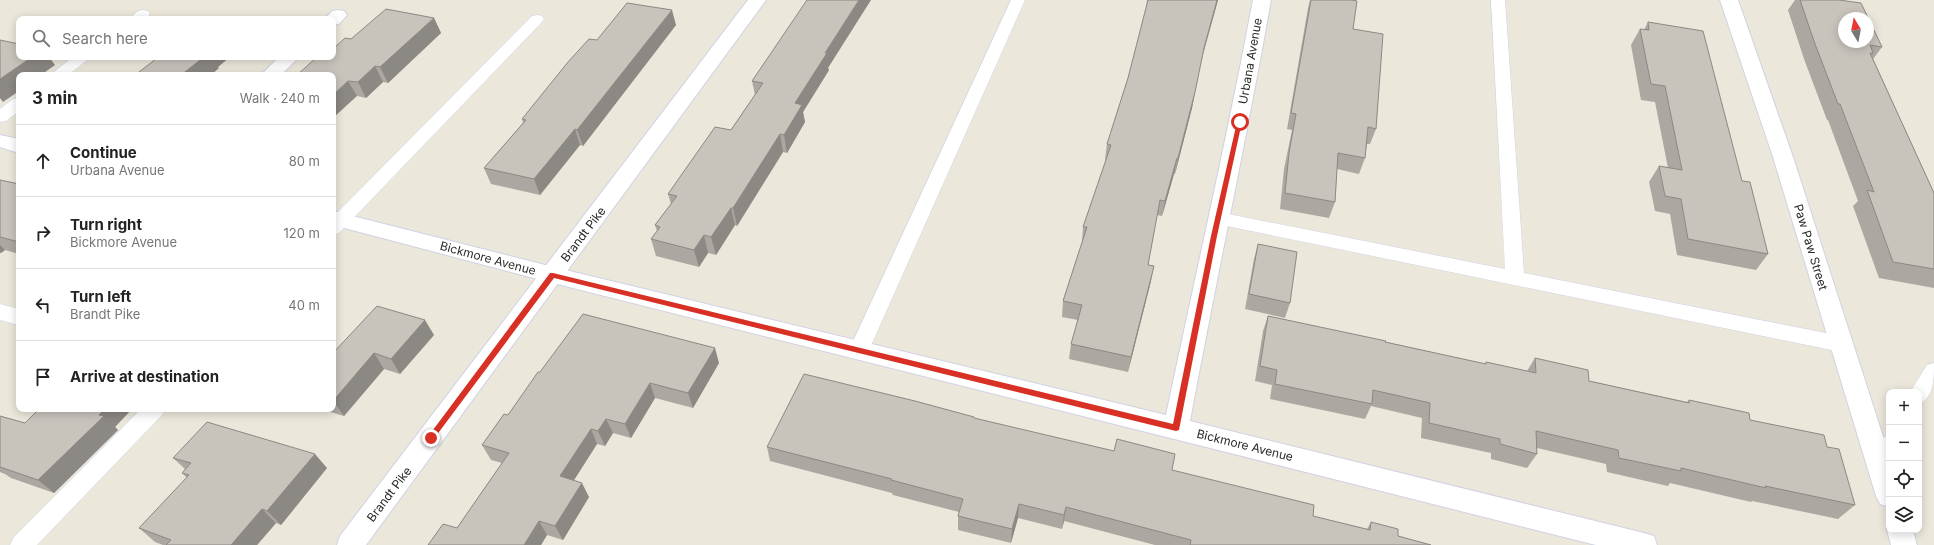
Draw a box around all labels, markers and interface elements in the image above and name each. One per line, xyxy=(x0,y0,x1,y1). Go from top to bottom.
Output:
north arrow xyxy=(1838,12,1874,48)
search box xyxy=(16,16,336,60)
street label: Urbana Avenue xyxy=(1235,17,1265,105)
icon: search xyxy=(30,27,52,49)
text: Search here xyxy=(62,29,148,48)
text: 3 min xyxy=(32,88,78,108)
text: Walk · 240 m xyxy=(240,90,320,106)
route start xyxy=(1231,113,1249,131)
text: Continue xyxy=(70,143,137,162)
icon: ahead xyxy=(32,150,54,172)
text: 80 m xyxy=(289,153,320,169)
text: Urbana Avenue xyxy=(70,162,164,178)
street label: Paw Paw Street xyxy=(1791,202,1831,292)
street label: Brandt Pike xyxy=(557,204,609,264)
text: Turn right xyxy=(70,215,142,234)
icon: right xyxy=(32,222,54,244)
text: 120 m xyxy=(284,225,320,241)
text: Bickmore Avenue xyxy=(70,234,177,250)
street label: Bickmore Avenue xyxy=(438,238,538,278)
text: Turn left xyxy=(70,287,131,306)
icon: left xyxy=(32,294,54,316)
text: 40 m xyxy=(288,297,320,313)
text: Brandt Pike xyxy=(70,306,140,322)
icon: arrive xyxy=(32,366,54,388)
text: Arrive at destination xyxy=(70,367,219,386)
map controls xyxy=(1886,389,1922,533)
button: + xyxy=(1886,389,1922,425)
button: − xyxy=(1886,425,1922,461)
street label: Bickmore Avenue xyxy=(1195,426,1295,464)
route end xyxy=(422,429,440,447)
button: locate xyxy=(1886,461,1922,497)
street label: Brandt Pike xyxy=(363,464,415,524)
button: layers xyxy=(1886,497,1922,533)

